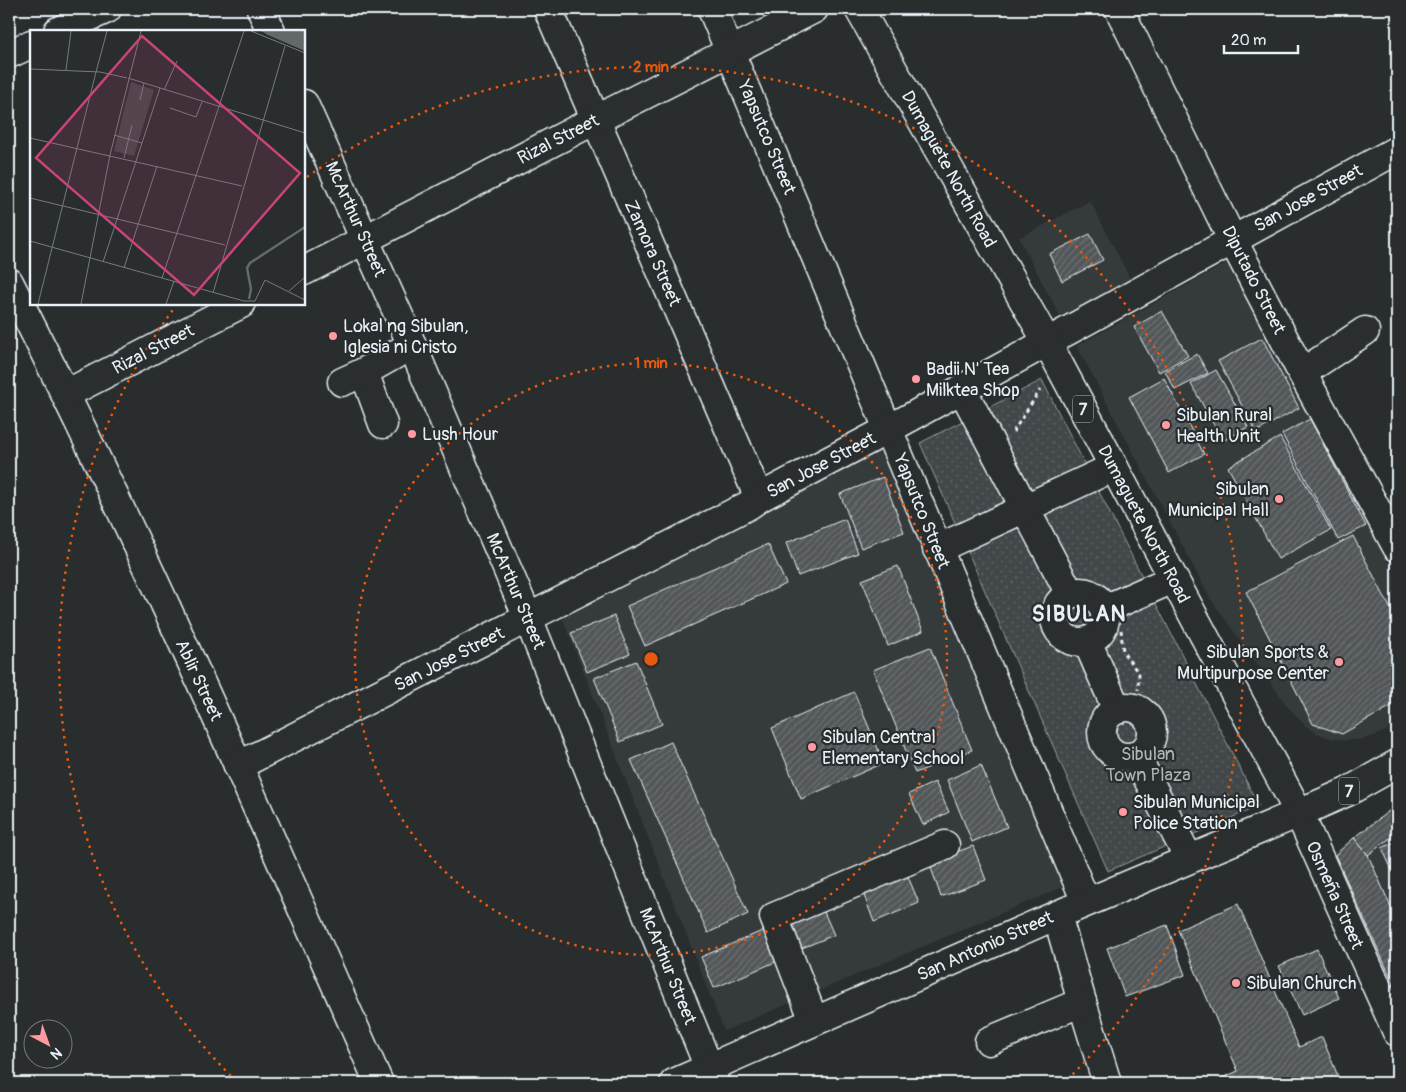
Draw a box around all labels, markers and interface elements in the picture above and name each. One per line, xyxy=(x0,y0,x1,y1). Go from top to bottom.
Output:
scale bar xyxy=(1224,22,1297,54)
inset map xyxy=(30,30,305,305)
text: 20 m xyxy=(1231,31,1266,50)
text: 2 min xyxy=(633,58,669,77)
street label: Yapsutco Street xyxy=(732,76,801,199)
street label: Dumaguete North Road xyxy=(896,87,1001,252)
street label: Rizal Street xyxy=(514,109,603,170)
street label: McArthur Street xyxy=(320,158,392,281)
street label: San Jose Street xyxy=(1250,159,1367,238)
street label: Zamora Street xyxy=(619,197,686,311)
street label: Diputado Street xyxy=(1216,222,1291,339)
place label: Lokal ng Sibulan, Iglesia ni Cristo xyxy=(343,315,469,359)
street label: Rizal Street xyxy=(109,319,198,380)
marker: Lokal ng Sibulan, Iglesia ni Cristo xyxy=(327,330,339,342)
text: 1 min xyxy=(634,354,668,373)
place label: Badii N' Tea Milktea Shop xyxy=(926,358,1020,402)
marker: Badii N' Tea Milktea Shop xyxy=(910,373,922,385)
road number: 7 xyxy=(1073,396,1093,422)
place label: Sibulan Rural Health Unit xyxy=(1176,404,1272,448)
marker: Sibulan Rural Health Unit xyxy=(1160,419,1172,431)
place label: Lush Hour xyxy=(422,423,499,446)
street label: San Jose Street xyxy=(763,427,880,504)
marker: Lush Hour xyxy=(406,428,418,440)
street label: Dumaguete North Road xyxy=(1092,441,1195,607)
street label: Yapsutco Street xyxy=(888,449,955,573)
place label: Sibulan Municipal Hall xyxy=(1168,478,1269,522)
marker: Sibulan Municipal Hall xyxy=(1273,493,1285,505)
street label: McArthur Street xyxy=(481,530,551,653)
district label: SIBULAN xyxy=(1032,600,1126,628)
street label: San Jose Street xyxy=(390,622,509,697)
street label: Ablir Street xyxy=(170,636,228,725)
place label: Sibulan Sports & Multipurpose Center xyxy=(1177,641,1330,685)
centre of rings xyxy=(642,650,660,668)
marker: Sibulan Sports & Multipurpose Center xyxy=(1333,656,1345,668)
place label: Sibulan Central Elementary School xyxy=(822,726,964,770)
marker: Sibulan Central Elementary School xyxy=(806,741,818,753)
park label: Sibulan Town Plaza xyxy=(1105,743,1191,787)
road number: 7 xyxy=(1339,778,1359,804)
place label: Sibulan Municipal Police Station xyxy=(1133,791,1260,835)
marker: Sibulan Municipal Police Station xyxy=(1117,806,1129,818)
street label: Osmeña Street xyxy=(1300,838,1369,953)
street label: McArthur Street xyxy=(634,904,702,1029)
street label: San Antonio Street xyxy=(914,906,1058,987)
place label: Sibulan Church xyxy=(1246,972,1356,995)
marker: Sibulan Church xyxy=(1230,977,1242,989)
north arrow xyxy=(22,1020,72,1070)
text: N xyxy=(47,1044,65,1063)

